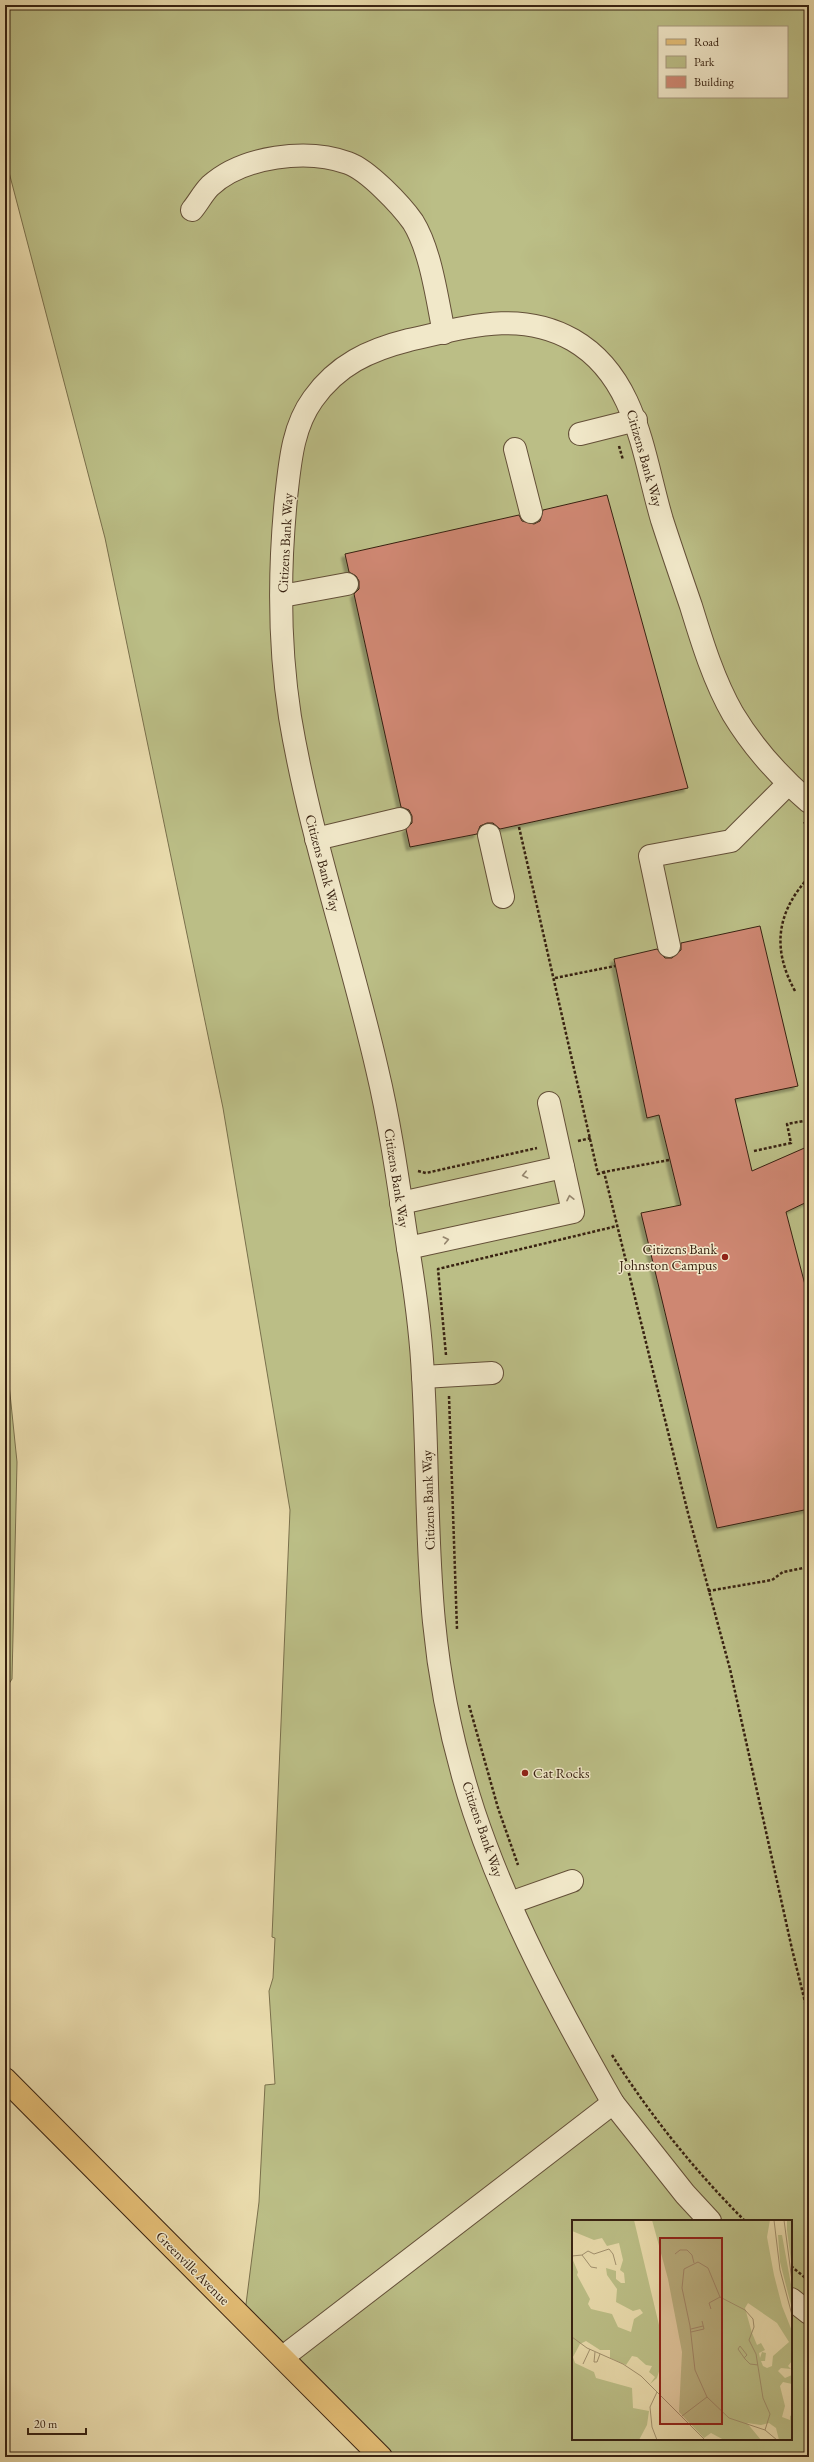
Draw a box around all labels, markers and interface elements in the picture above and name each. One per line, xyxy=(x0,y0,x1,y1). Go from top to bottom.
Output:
legend xyxy=(658,26,788,98)
text: Road xyxy=(694,34,720,50)
text: Park xyxy=(694,54,715,70)
text: Building xyxy=(694,74,735,90)
street label: Citizens Bank Way xyxy=(623,407,668,509)
street label: Citizens Bank Way xyxy=(273,492,297,594)
street label: Citizens Bank Way xyxy=(301,812,345,915)
street label: Citizens Bank Way xyxy=(380,1127,414,1230)
one-way arrow xyxy=(522,1171,528,1179)
one-way arrow xyxy=(566,1195,575,1201)
one-way arrow xyxy=(443,1236,449,1244)
place label: Citizens Bank Johnston Campus xyxy=(618,1240,717,1274)
marker: Citizens Bank Johnston Campus xyxy=(720,1252,730,1262)
street label: Citizens Bank Way xyxy=(417,1449,439,1550)
place label: Cat Rocks xyxy=(533,1764,590,1782)
marker: Cat Rocks xyxy=(520,1768,530,1778)
street label: Citizens Bank Way xyxy=(458,1779,508,1880)
inset map xyxy=(572,2220,792,2440)
street label: Greenville Avenue xyxy=(152,2227,234,2309)
scale bar xyxy=(28,2410,86,2436)
text: 20 m xyxy=(34,2416,58,2432)

